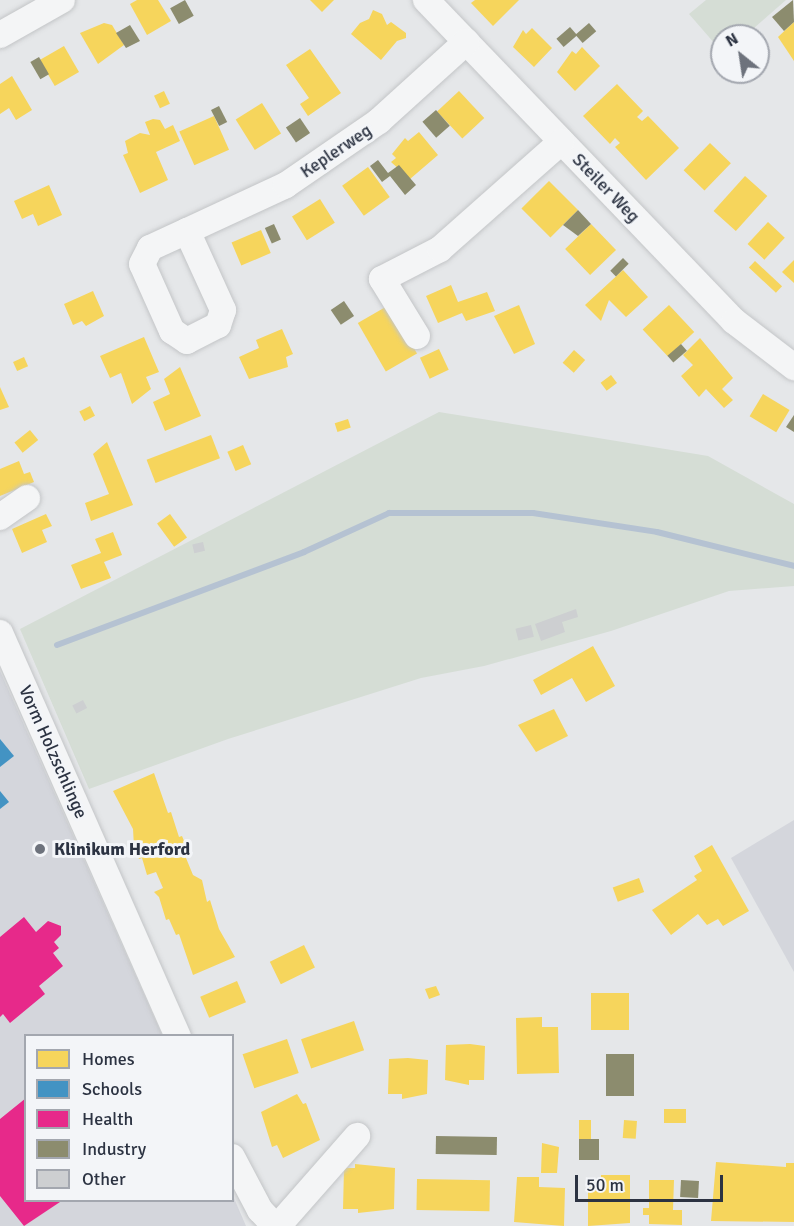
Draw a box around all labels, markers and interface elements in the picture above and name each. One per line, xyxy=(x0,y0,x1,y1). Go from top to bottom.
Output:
north arrow xyxy=(710,24,770,84)
text: N xyxy=(722,29,742,52)
street label: Keplerweg xyxy=(296,119,376,183)
street label: Steiler Weg xyxy=(568,149,644,227)
street label: Vorm Holzschlinge xyxy=(14,682,92,822)
place label: Klinikum Herford xyxy=(54,838,190,860)
marker: Klinikum Herford xyxy=(31,840,49,858)
legend xyxy=(24,1034,234,1202)
text: Homes xyxy=(82,1048,135,1070)
text: Schools xyxy=(82,1078,142,1100)
text: Health xyxy=(82,1108,133,1130)
text: Industry xyxy=(82,1138,146,1160)
scale bar xyxy=(578,1163,726,1201)
text: Other xyxy=(82,1168,126,1190)
text: 50 m xyxy=(586,1174,624,1196)

